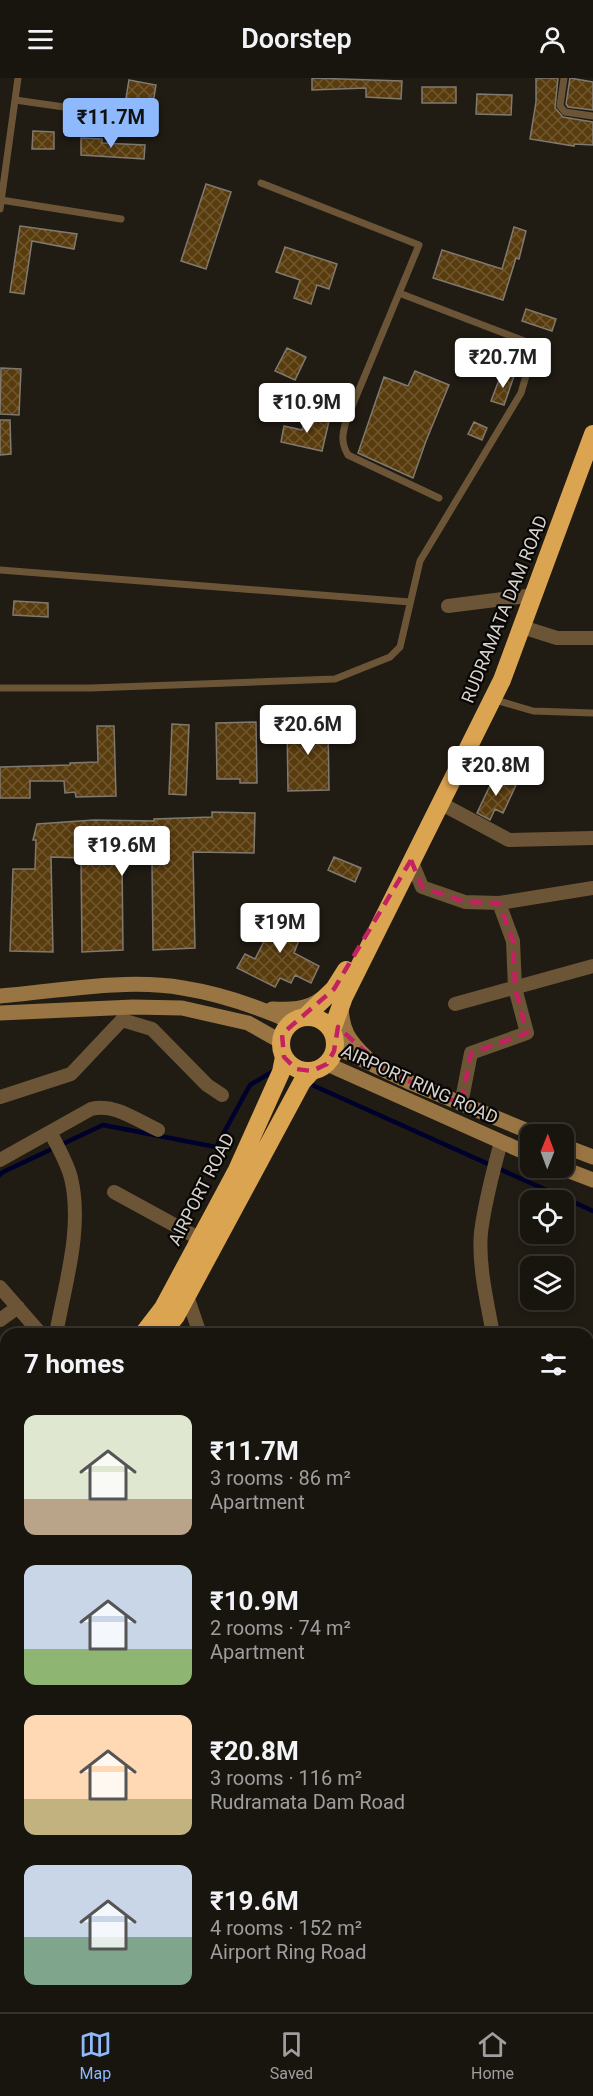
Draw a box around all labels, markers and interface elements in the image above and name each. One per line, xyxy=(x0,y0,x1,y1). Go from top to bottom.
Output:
icon: menu xyxy=(24,23,57,56)
text: Doorstep xyxy=(241,23,352,55)
icon: person xyxy=(536,23,569,56)
pin: ₹11.7M xyxy=(62,98,160,149)
text: ₹11.7M xyxy=(77,105,145,129)
pin: ₹20.7M xyxy=(454,338,552,389)
text: ₹20.7M xyxy=(469,345,537,369)
pin: ₹10.9M xyxy=(258,383,356,434)
text: ₹10.9M xyxy=(273,390,341,414)
street label: RUDRAMATA DAM ROAD xyxy=(457,512,551,706)
pin: ₹20.6M xyxy=(259,705,357,756)
text: ₹20.6M xyxy=(274,712,342,736)
pin: ₹20.8M xyxy=(447,746,545,797)
text: ₹20.8M xyxy=(462,753,530,777)
pin: ₹19.6M xyxy=(73,826,171,877)
text: ₹19.6M xyxy=(88,833,156,857)
pin: ₹19M xyxy=(244,903,316,954)
text: ₹19M xyxy=(255,910,305,934)
street label: AIRPORT RING ROAD xyxy=(338,1040,502,1128)
north arrow xyxy=(520,1124,574,1178)
map controls xyxy=(520,1124,574,1310)
street label: AIRPORT ROAD xyxy=(164,1129,238,1249)
button: locate xyxy=(520,1190,574,1244)
button: layers xyxy=(520,1256,574,1310)
icon: filters xyxy=(537,1348,570,1381)
text: 7 homes xyxy=(24,1349,125,1379)
text: ₹11.7M xyxy=(210,1436,299,1466)
icon: home xyxy=(72,1439,144,1511)
text: 3 rooms · 86 m² xyxy=(210,1466,351,1490)
text: Apartment xyxy=(210,1490,305,1514)
text: ₹10.9M xyxy=(210,1586,299,1616)
icon: home xyxy=(72,1589,144,1661)
text: 2 rooms · 74 m² xyxy=(210,1616,351,1640)
text: Apartment xyxy=(210,1640,305,1664)
text: ₹20.8M xyxy=(210,1736,299,1766)
icon: home xyxy=(72,1739,144,1811)
text: 3 rooms · 116 m² xyxy=(210,1766,362,1790)
text: Rudramata Dam Road xyxy=(210,1790,405,1814)
text: ₹19.6M xyxy=(210,1886,299,1916)
icon: home xyxy=(72,1889,144,1961)
text: 4 rooms · 152 m² xyxy=(210,1916,362,1940)
text: Airport Ring Road xyxy=(210,1940,366,1964)
tab: Map xyxy=(79,2028,112,2083)
tab: Saved xyxy=(270,2028,313,2083)
tab: Home xyxy=(471,2028,514,2083)

